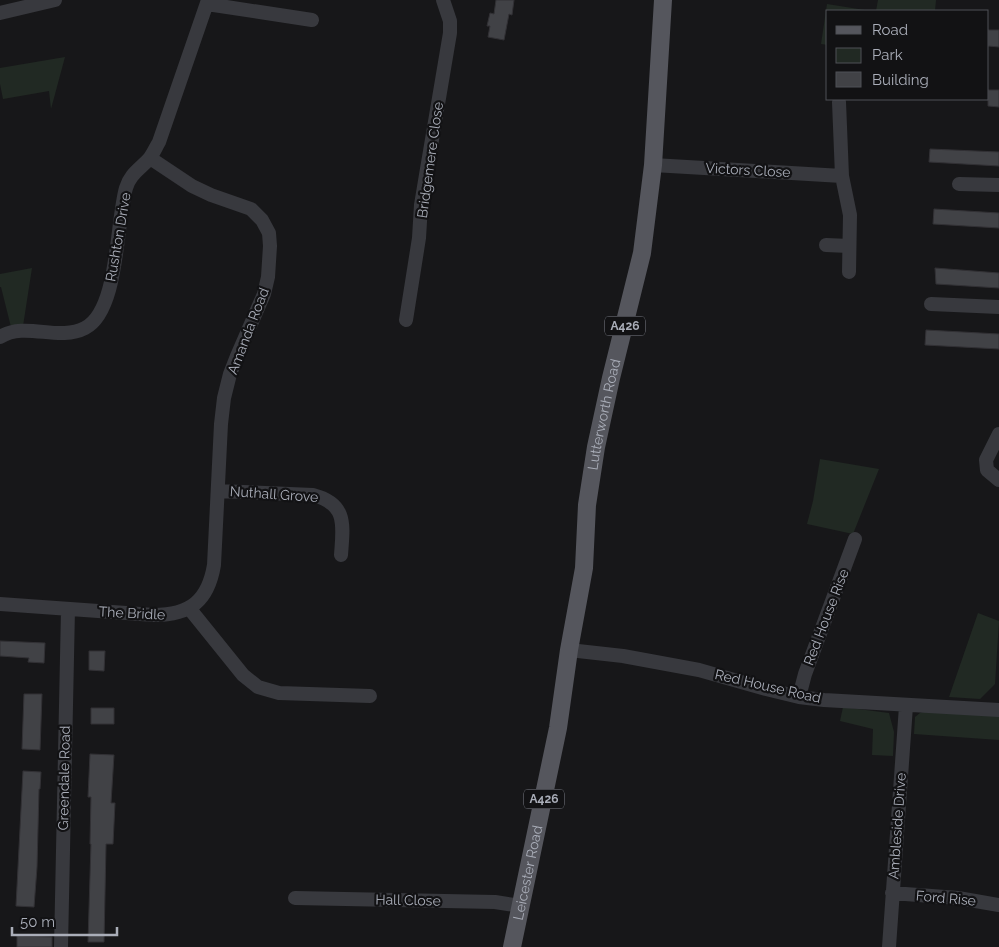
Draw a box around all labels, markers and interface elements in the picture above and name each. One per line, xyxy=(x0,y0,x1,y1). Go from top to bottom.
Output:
legend xyxy=(826,10,989,100)
text: Road xyxy=(872,21,908,39)
text: Park xyxy=(872,46,903,64)
text: Building xyxy=(872,71,929,89)
street label: Bridgemere Close xyxy=(414,101,446,219)
street label: Victors Close xyxy=(705,160,791,180)
street label: Rushton Drive xyxy=(102,191,134,283)
street label: Amanda Road xyxy=(224,285,272,377)
road number: A426 xyxy=(605,316,645,336)
street label: Lutterworth Road xyxy=(585,357,623,471)
street label: Nuthall Grove xyxy=(229,483,319,505)
street label: Red House Rise xyxy=(800,567,852,667)
street label: The Bridle xyxy=(98,603,166,623)
street label: Red House Road xyxy=(713,666,823,706)
street label: Greendale Road xyxy=(55,725,73,831)
street label: Ambleside Drive xyxy=(885,772,909,880)
road number: A426 xyxy=(524,790,564,809)
street label: Leicester Road xyxy=(510,824,545,921)
street label: Ford Rise xyxy=(915,887,977,909)
street label: Hall Close xyxy=(375,891,441,909)
scale bar xyxy=(12,904,118,936)
text: 50 m xyxy=(20,913,55,931)

